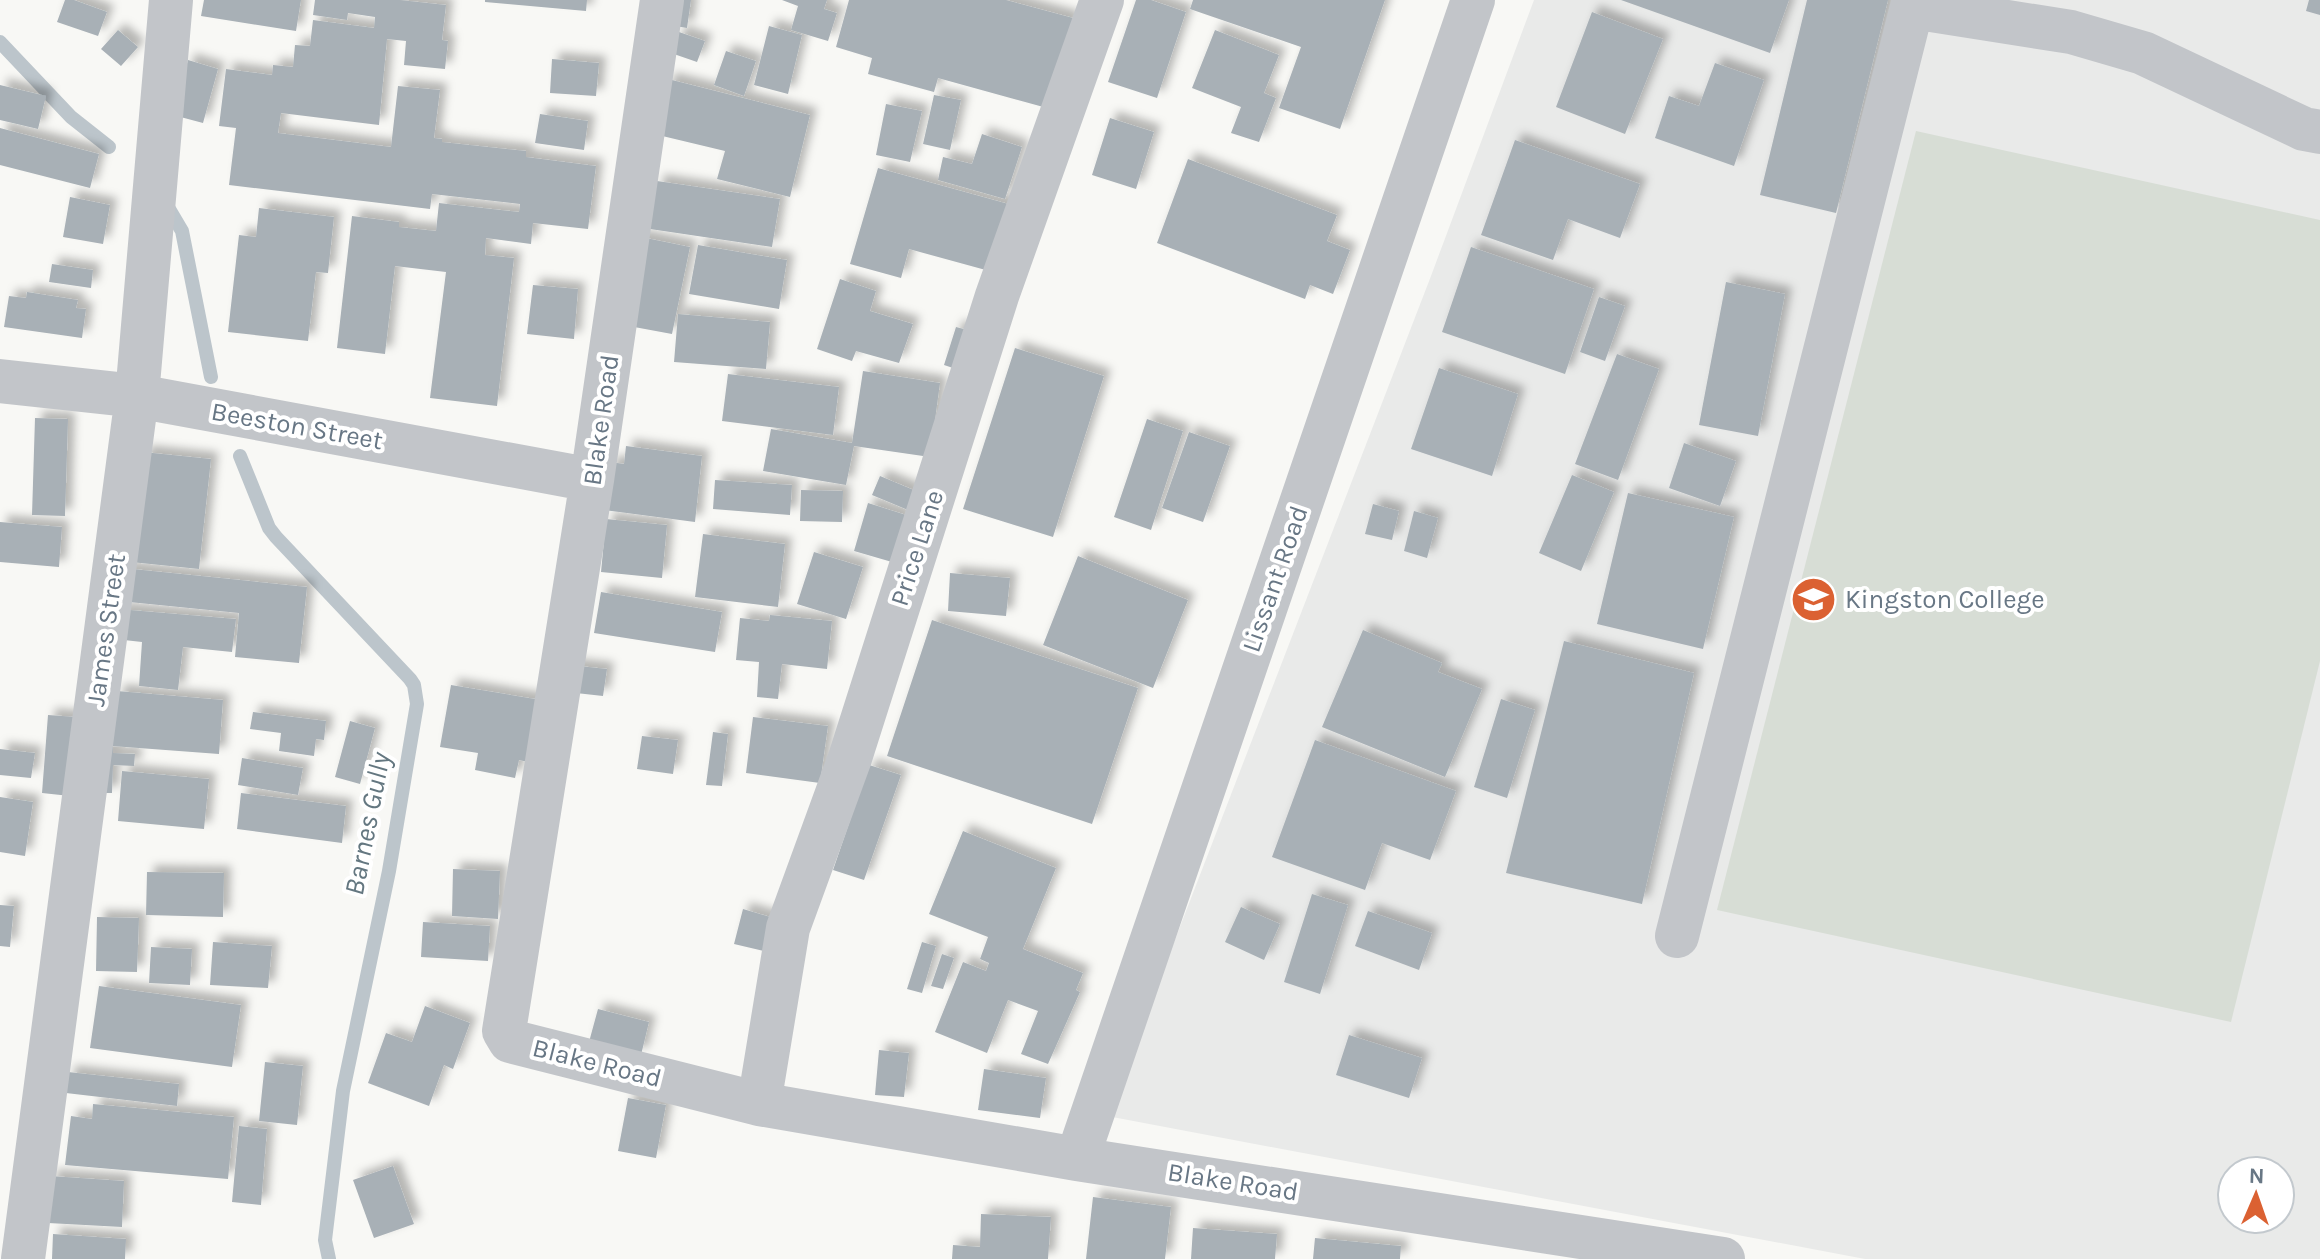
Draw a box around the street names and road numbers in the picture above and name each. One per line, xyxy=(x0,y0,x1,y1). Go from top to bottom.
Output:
street label: Blake Road xyxy=(576,353,626,487)
street label: Beeston Street xyxy=(209,396,385,456)
street label: Price Lane xyxy=(884,486,950,610)
street label: Lissant Road xyxy=(1235,502,1315,656)
street label: James Street xyxy=(80,552,132,708)
street label: Blake Road xyxy=(529,1032,665,1094)
street label: Blake Road xyxy=(1165,1156,1301,1208)

